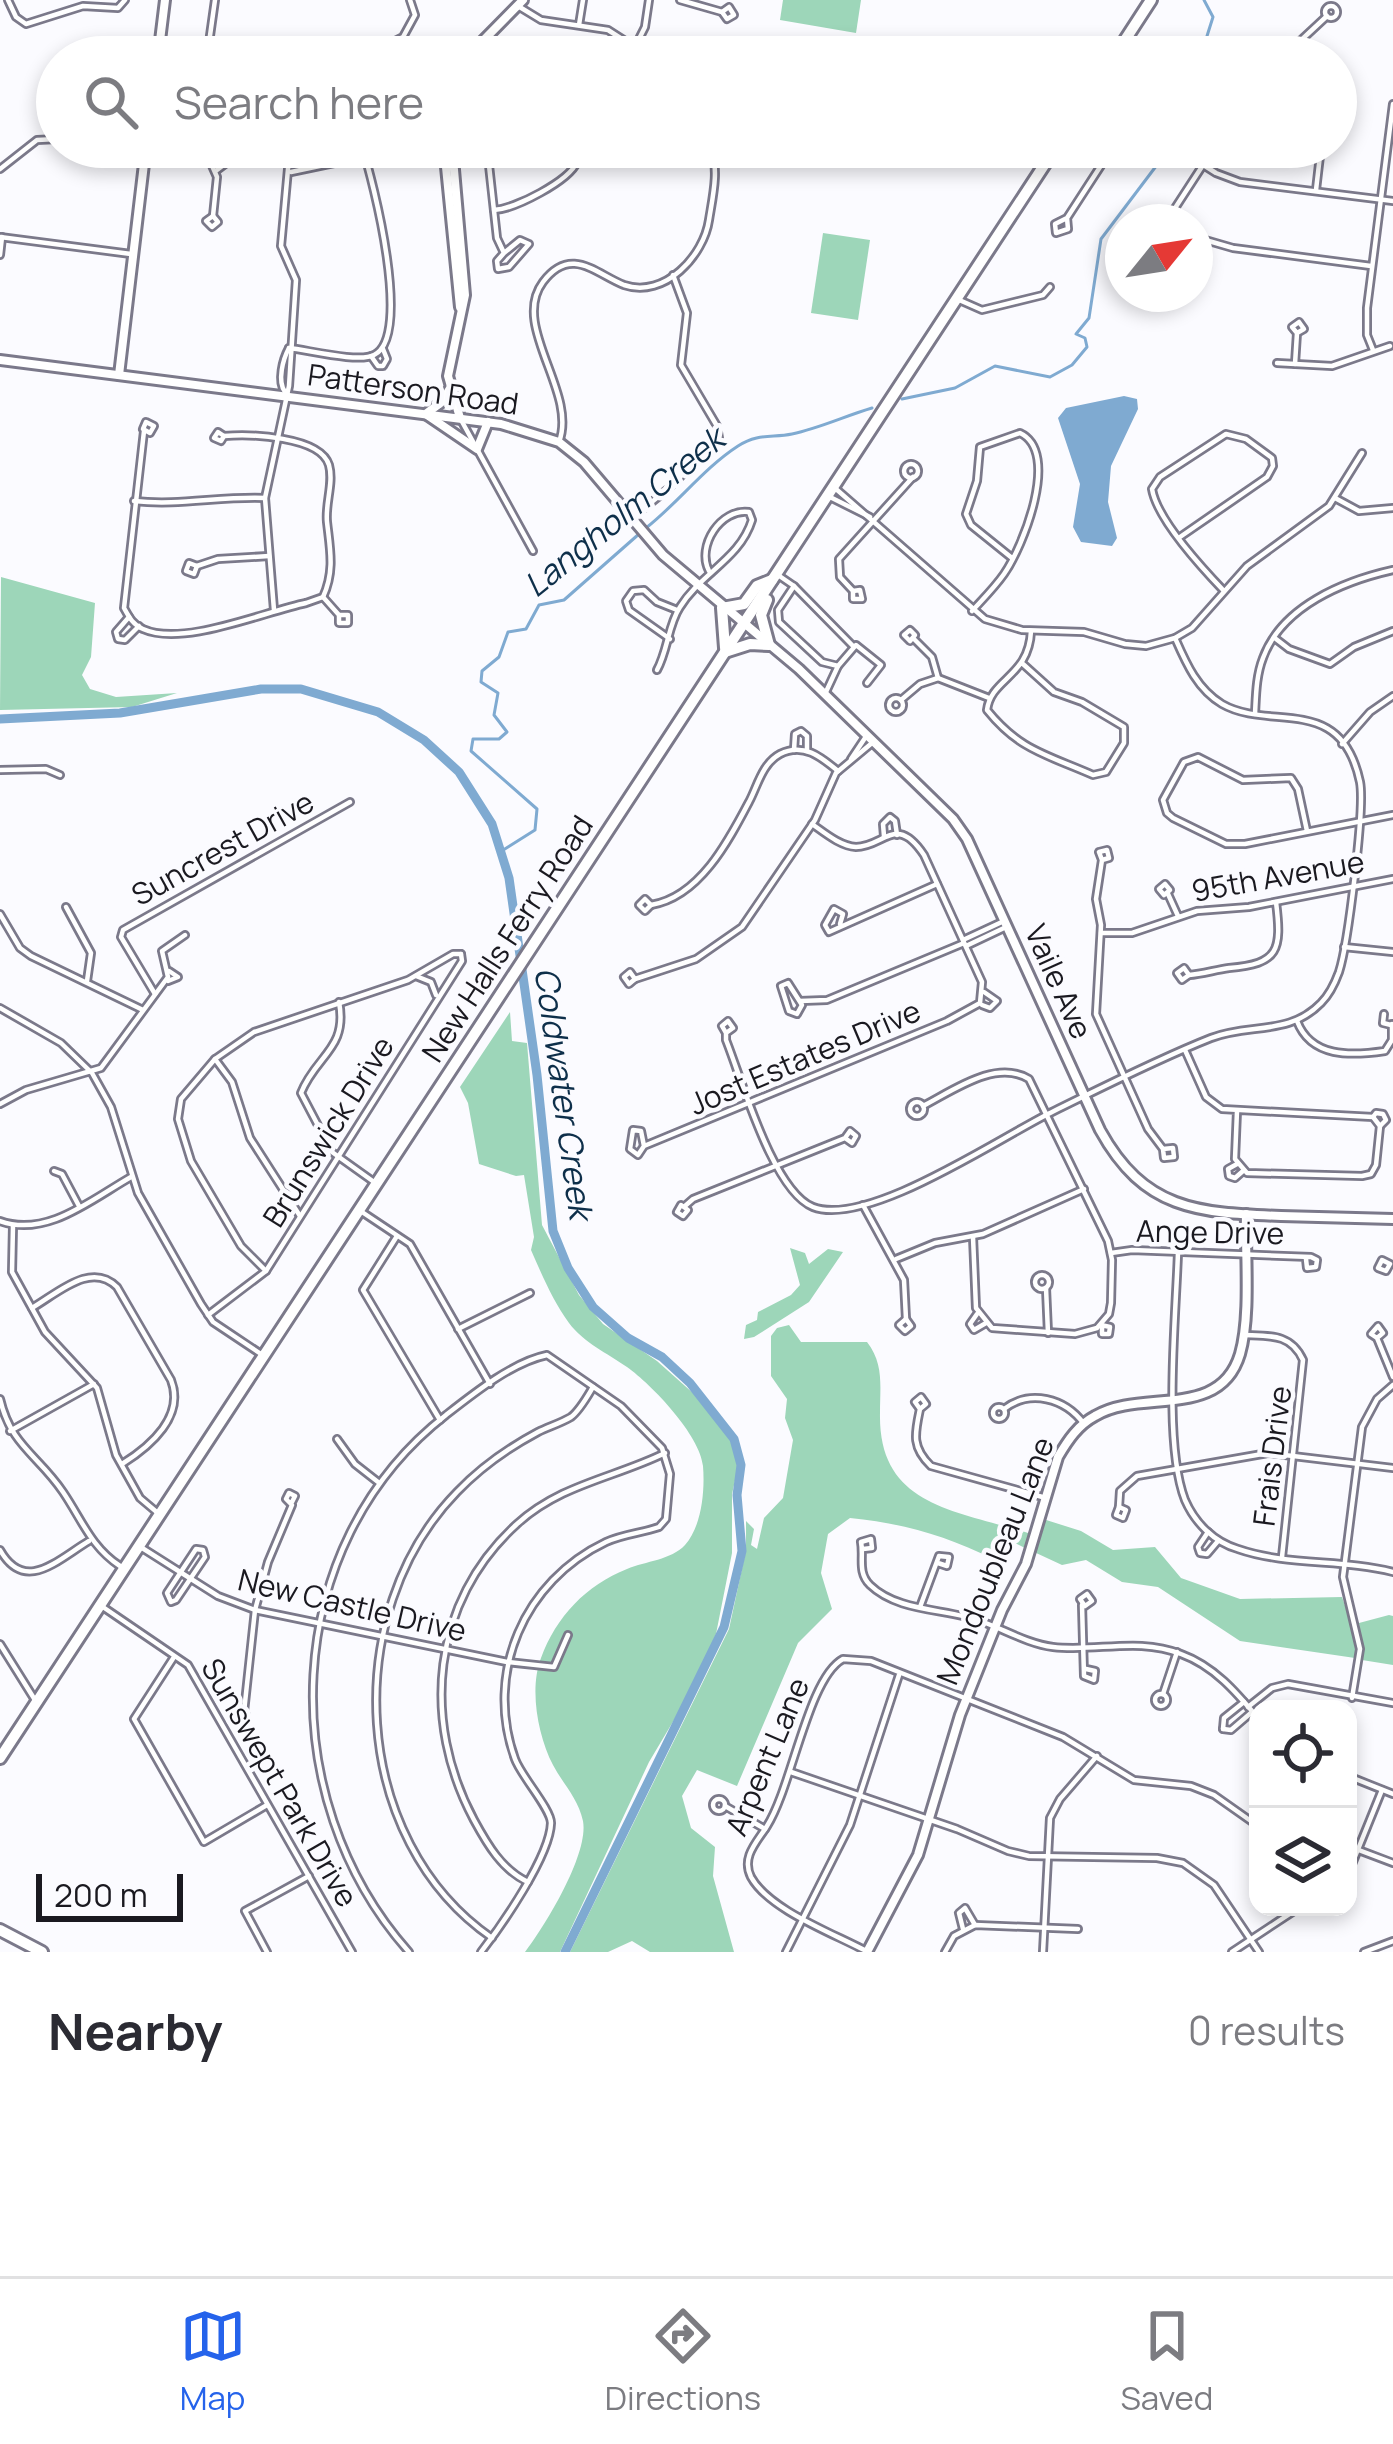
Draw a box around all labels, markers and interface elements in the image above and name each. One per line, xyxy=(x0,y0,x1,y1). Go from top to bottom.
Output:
search box xyxy=(36,36,1357,168)
icon: search xyxy=(78,69,144,135)
text: Search here xyxy=(174,71,424,133)
north arrow xyxy=(1105,204,1213,312)
street label: Patterson Road xyxy=(305,353,521,424)
water label: Langholm Creek xyxy=(514,414,737,606)
street label: Suncrest Drive xyxy=(124,781,321,915)
street label: New Halls Ferry Road xyxy=(412,807,602,1069)
street label: 95th Avenue xyxy=(1188,840,1367,911)
street label: Vaile Ave xyxy=(1016,918,1103,1045)
water label: Coldwater Creek xyxy=(525,964,605,1226)
street label: Jost Estates Drive xyxy=(682,989,926,1124)
street label: Brunswick Drive xyxy=(253,1028,403,1234)
street label: Ange Drive xyxy=(1136,1210,1285,1253)
street label: Frais Drive xyxy=(1243,1383,1300,1528)
street label: Mondoubleau Lane xyxy=(926,1430,1063,1690)
street label: New Castle Drive xyxy=(234,1558,471,1651)
street label: Sunswept Park Drive xyxy=(192,1651,368,1914)
street label: Arpent Lane xyxy=(715,1671,818,1842)
map controls xyxy=(1249,1700,1357,1916)
button: locate xyxy=(1249,1700,1357,1808)
button: layers xyxy=(1249,1808,1357,1916)
scale bar xyxy=(36,1868,183,1921)
text: 200 m xyxy=(54,1872,148,1917)
text: Nearby xyxy=(48,1996,223,2065)
text: 0 results xyxy=(1188,2003,1345,2057)
tab: Map xyxy=(180,2303,246,2420)
tab: Directions xyxy=(605,2303,761,2420)
tab: Saved xyxy=(1120,2303,1213,2420)

